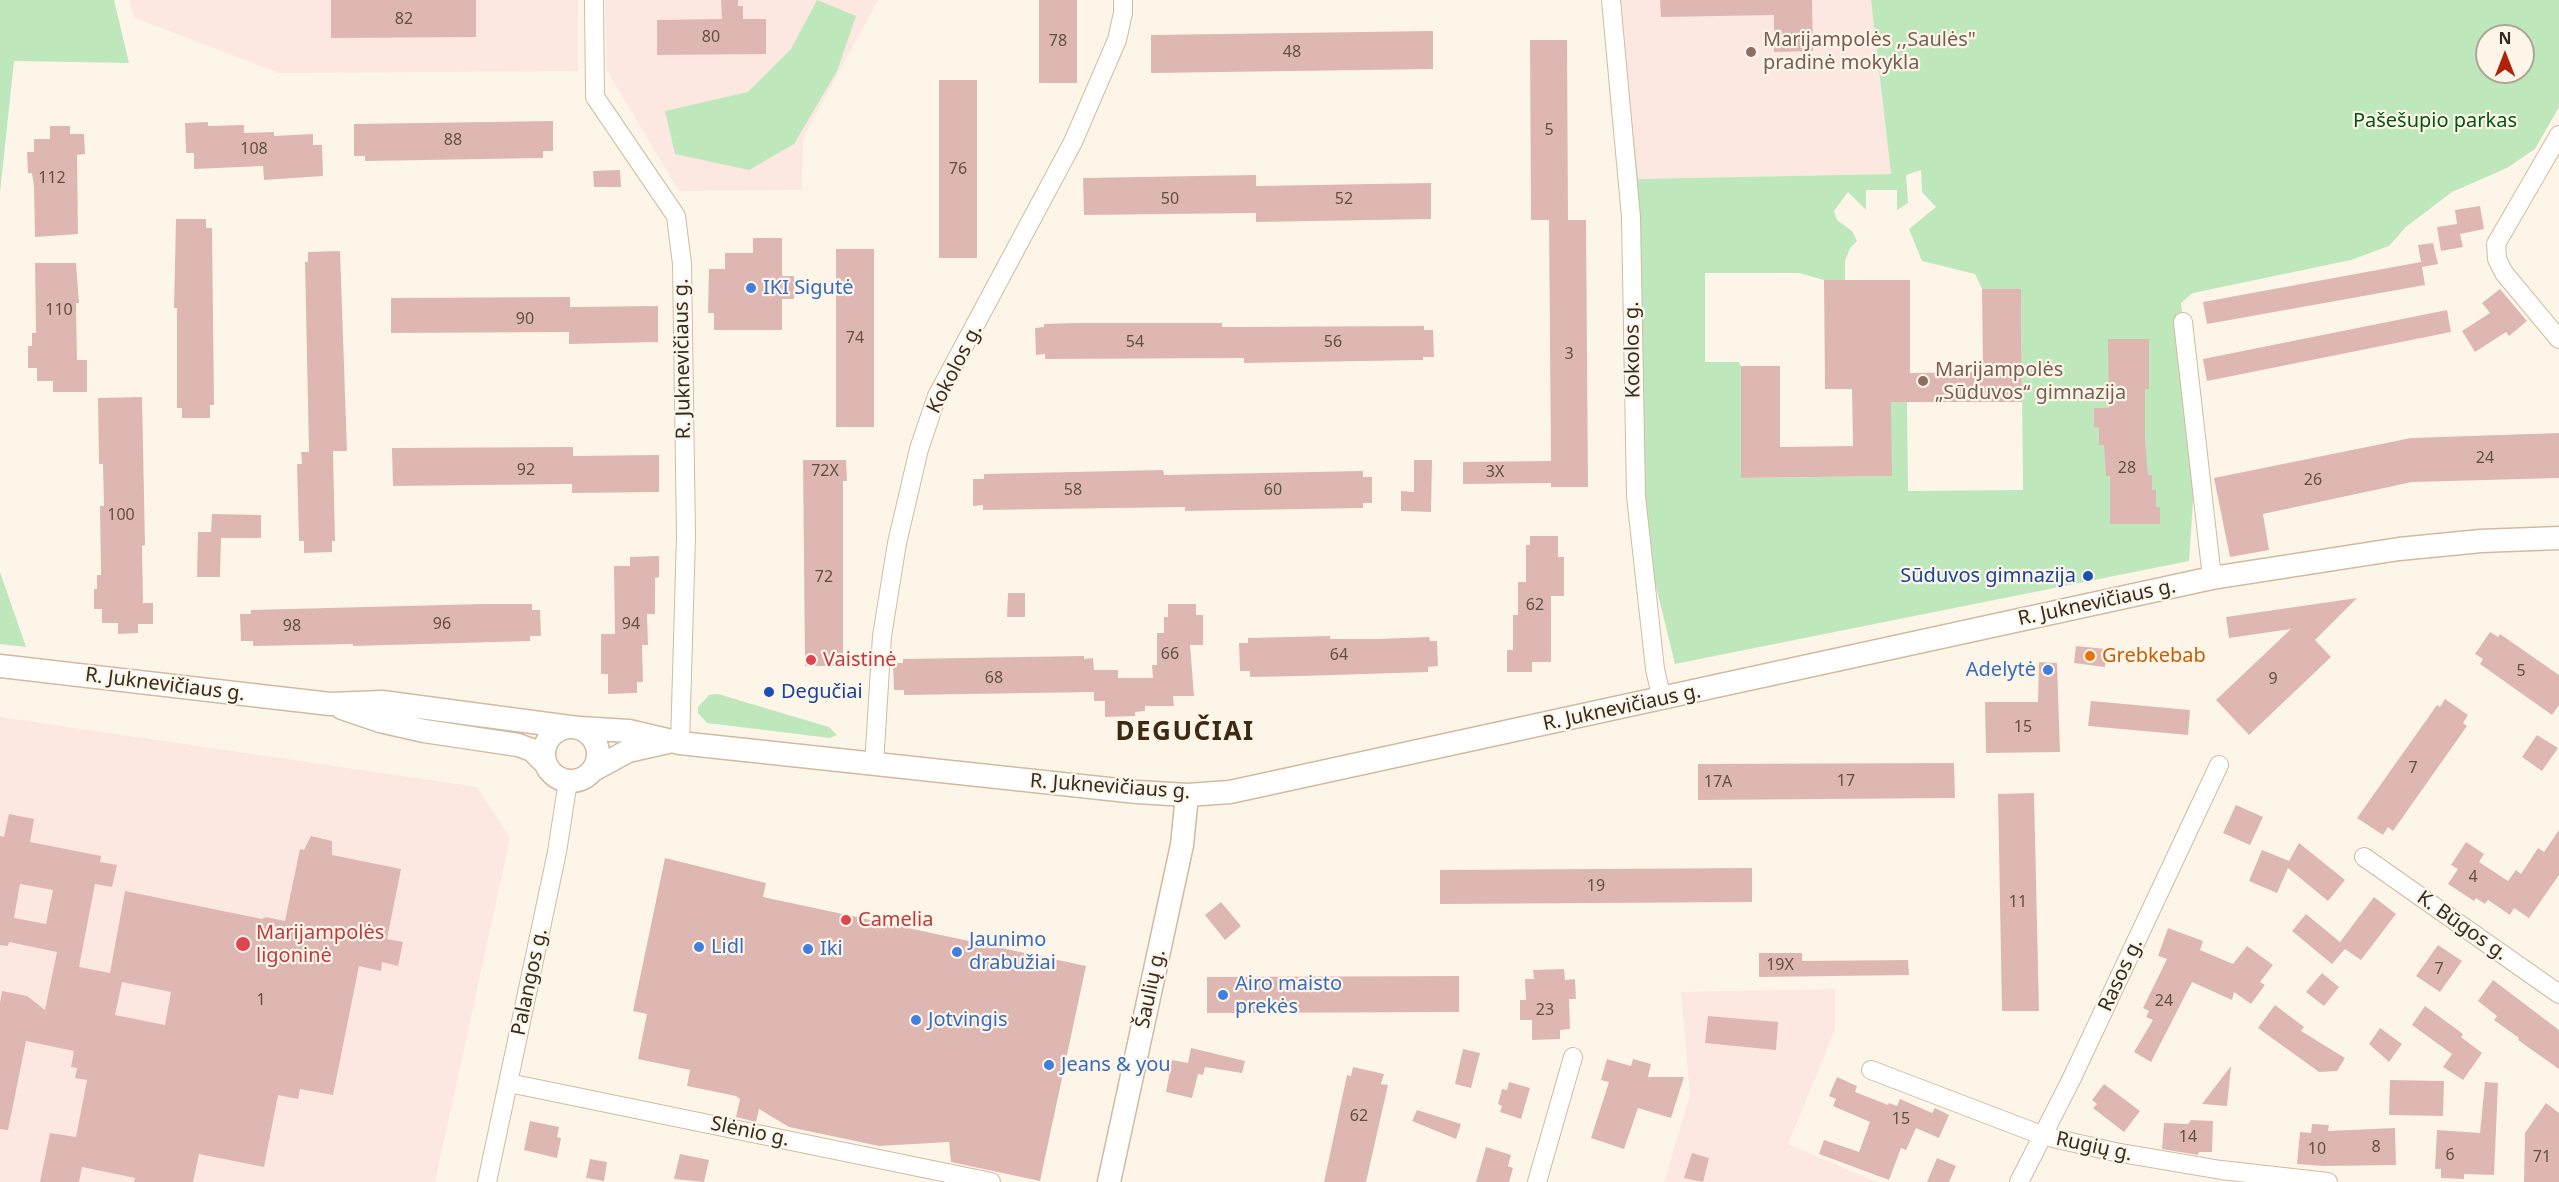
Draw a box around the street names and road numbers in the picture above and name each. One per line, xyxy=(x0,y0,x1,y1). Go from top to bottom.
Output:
street label: R. Juknevičiaus g. xyxy=(670,278,696,440)
street label: Kokolos g. xyxy=(1620,301,1646,399)
street label: Kokolos g. xyxy=(922,320,988,418)
street label: R. Juknevičiaus g. xyxy=(2016,575,2178,631)
street label: R. Juknevičiaus g. xyxy=(84,663,246,707)
street label: R. Juknevičiaus g. xyxy=(1541,680,1703,736)
street label: R. Juknevičiaus g. xyxy=(1029,769,1191,805)
street label: K. Būgos g. xyxy=(2412,886,2512,966)
street label: Palangos g. xyxy=(507,926,553,1038)
street label: Rasos g. xyxy=(2094,935,2148,1015)
street label: Šaulių g. xyxy=(1131,947,1171,1031)
street label: Slėnio g. xyxy=(708,1112,792,1152)
street label: Rugių g. xyxy=(2054,1127,2134,1167)

